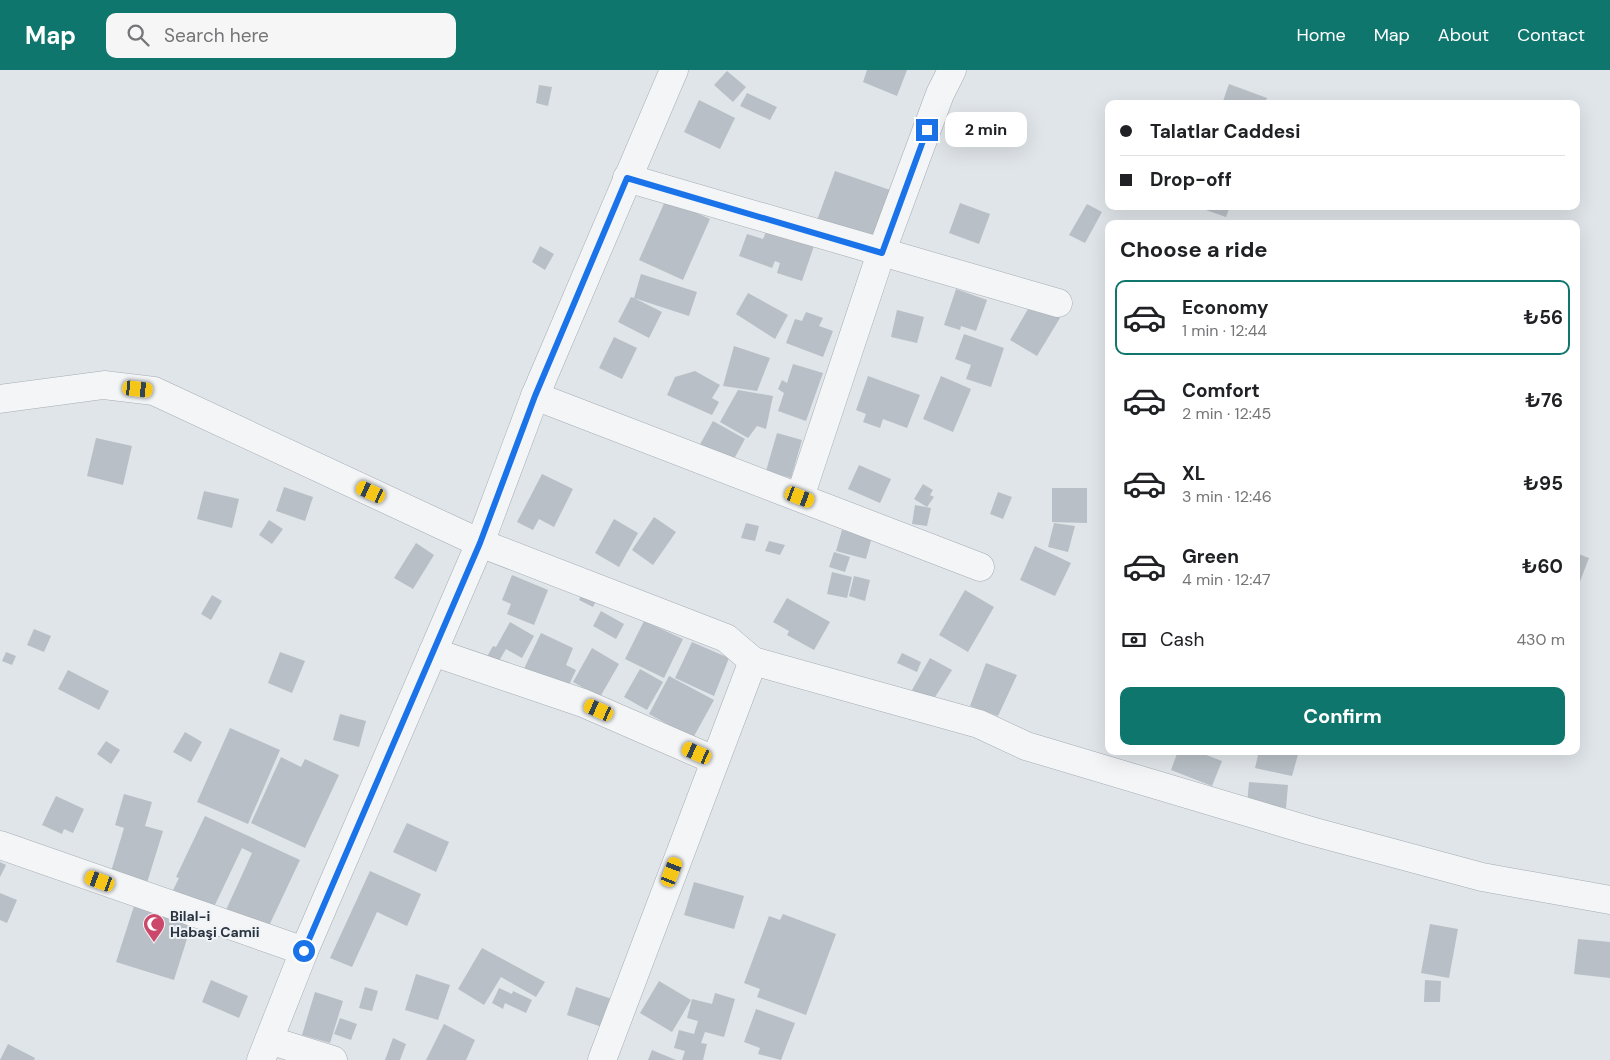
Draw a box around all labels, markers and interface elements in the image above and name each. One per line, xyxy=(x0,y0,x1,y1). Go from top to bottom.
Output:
search box xyxy=(106,13,456,58)
text: Map xyxy=(25,20,76,51)
icon: search xyxy=(124,21,152,49)
text: Search here xyxy=(164,23,269,48)
text: Home xyxy=(1296,23,1346,47)
text: Map xyxy=(1374,23,1410,47)
text: About xyxy=(1438,23,1489,47)
text: Contact xyxy=(1517,23,1585,47)
callout: 2 min xyxy=(944,112,1027,148)
route end xyxy=(916,119,938,141)
text: 2 min xyxy=(965,119,1007,140)
text: Talatlar Caddesi xyxy=(1150,119,1300,144)
text: Drop-off xyxy=(1150,167,1232,192)
text: Choose a ride xyxy=(1120,235,1268,264)
icon: car xyxy=(1122,295,1167,340)
text: Economy xyxy=(1182,295,1269,320)
text: ₺56 xyxy=(1523,305,1563,330)
text: 1 min · 12:44 xyxy=(1182,320,1267,341)
icon: car xyxy=(1122,378,1167,423)
text: Comfort xyxy=(1182,378,1260,403)
car xyxy=(122,380,153,398)
text: ₺76 xyxy=(1525,388,1563,413)
text: 2 min · 12:45 xyxy=(1182,403,1271,424)
icon: car xyxy=(1122,461,1167,506)
text: XL xyxy=(1182,461,1205,486)
text: ₺95 xyxy=(1523,471,1563,496)
car xyxy=(354,479,387,505)
car xyxy=(783,485,816,509)
text: 3 min · 12:46 xyxy=(1182,486,1272,507)
icon: car xyxy=(1122,544,1167,589)
text: Green xyxy=(1182,544,1239,569)
text: ₺60 xyxy=(1522,554,1563,579)
text: 4 min · 12:47 xyxy=(1182,569,1271,590)
icon: cash xyxy=(1120,626,1148,654)
text: Cash xyxy=(1160,627,1204,652)
text: 430 m xyxy=(1516,629,1565,650)
button: Confirm xyxy=(1120,687,1565,745)
car xyxy=(582,697,615,723)
car xyxy=(680,740,713,766)
car xyxy=(659,855,684,889)
car xyxy=(83,869,116,893)
place label: Bilal-i Habaşi Camii xyxy=(170,907,260,941)
mosque icon: Bilal-i Habaşi Camii xyxy=(142,912,166,943)
route start xyxy=(293,940,315,962)

